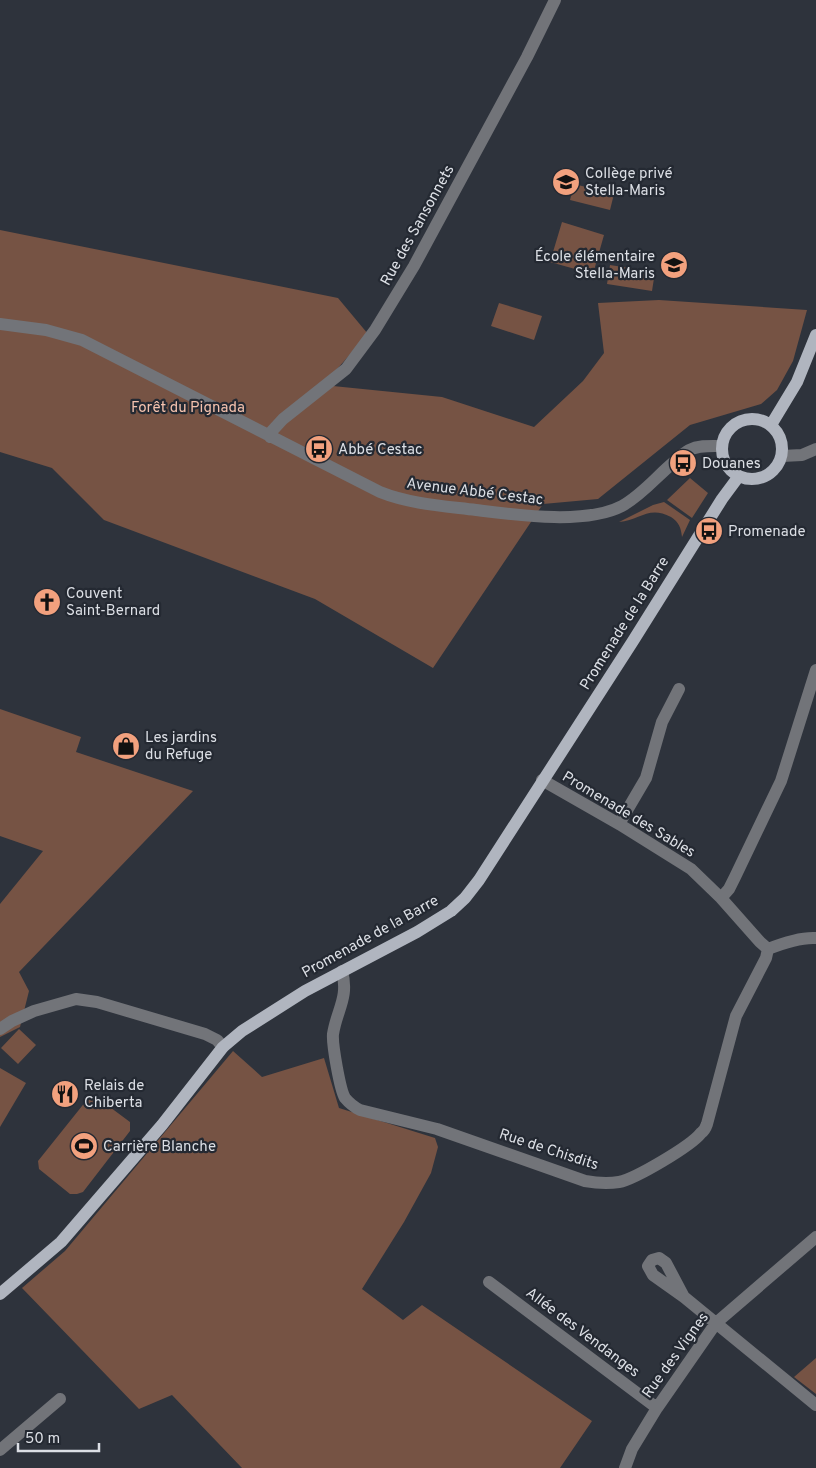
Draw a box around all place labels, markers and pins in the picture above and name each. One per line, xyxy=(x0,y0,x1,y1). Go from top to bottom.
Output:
place label: Collège privé Stella-Maris xyxy=(585,165,673,201)
school or university icon: Collège privé Stella-Maris xyxy=(551,167,581,197)
place label: École élémentaire Stella-Maris xyxy=(535,247,655,284)
school or university icon: École élémentaire Stella-Maris xyxy=(659,250,689,280)
bus stop icon: Abbé Cestac xyxy=(304,434,334,464)
place label: Abbé Cestac xyxy=(338,441,423,460)
bus stop icon: Douanes xyxy=(668,448,698,478)
place label: Douanes xyxy=(702,455,761,474)
bus stop icon: Promenade xyxy=(694,516,724,546)
place label: Promenade xyxy=(728,523,806,542)
place label: Couvent Saint-Bernard xyxy=(66,585,160,621)
church icon: Couvent Saint-Bernard xyxy=(32,587,62,617)
place label: Les jardins du Refuge xyxy=(145,729,217,765)
shop icon: Les jardins du Refuge xyxy=(111,731,141,761)
place label: Relais de Chiberta xyxy=(84,1077,144,1113)
restaurant icon: Relais de Chiberta xyxy=(50,1079,80,1109)
sports icon: Carrière Blanche xyxy=(69,1131,99,1161)
place label: Carrière Blanche xyxy=(103,1138,216,1157)

